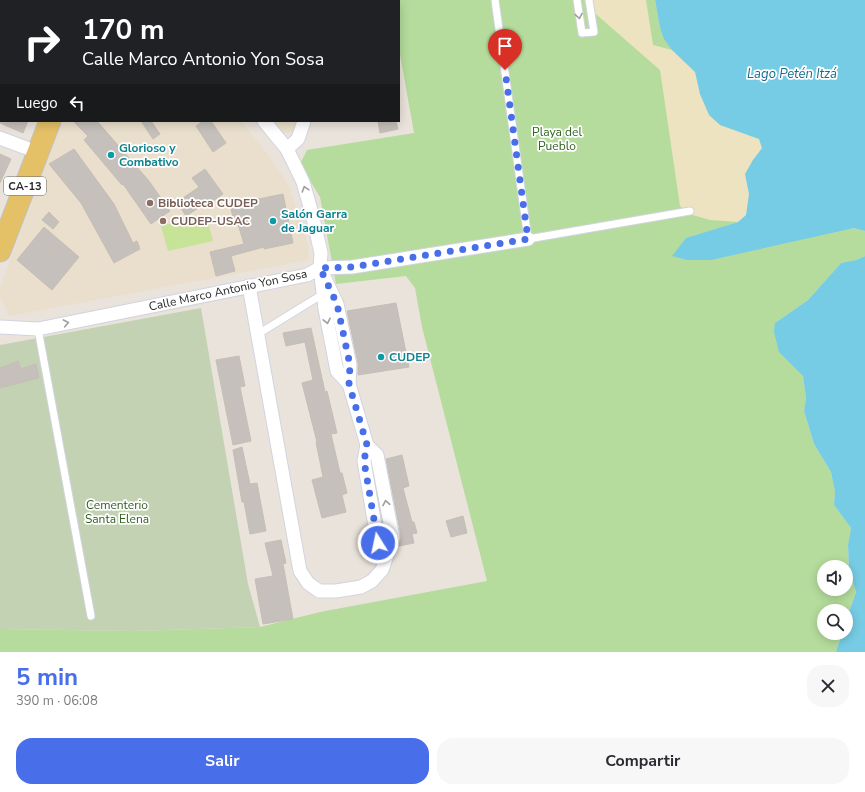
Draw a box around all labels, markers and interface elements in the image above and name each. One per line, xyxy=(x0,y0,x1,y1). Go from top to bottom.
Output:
text: 170 m xyxy=(82,11,165,49)
one-way arrow xyxy=(574,13,583,20)
icon: right xyxy=(16,16,68,68)
pin xyxy=(488,29,522,70)
icon: arrive xyxy=(494,35,516,57)
text: Calle Marco Antonio Yon Sosa xyxy=(82,47,324,71)
water label: Lago Petén Itzá xyxy=(747,65,837,83)
icon: left xyxy=(66,92,88,114)
text: Luego xyxy=(16,93,58,113)
park label: Playa del Pueblo xyxy=(532,124,582,154)
place label: Glorioso y Combativo xyxy=(119,140,179,170)
marker: Glorioso y Combativo xyxy=(106,150,116,160)
road number: CA-13 xyxy=(4,177,46,195)
one-way arrow xyxy=(301,186,310,193)
place label: Biblioteca CUDEP xyxy=(158,195,258,211)
marker: Biblioteca CUDEP xyxy=(145,198,155,208)
place label: Salón Garra de Jaguar xyxy=(281,206,347,236)
place label: CUDEP-USAC xyxy=(171,213,250,229)
marker: CUDEP-USAC xyxy=(158,216,168,226)
marker: Salón Garra de Jaguar xyxy=(268,216,278,226)
street label: Calle Marco Antonio Yon Sosa xyxy=(147,265,309,315)
one-way arrow xyxy=(322,317,331,324)
one-way arrow xyxy=(63,320,70,328)
place label: CUDEP xyxy=(389,349,430,365)
marker: CUDEP xyxy=(376,352,386,362)
park label: Cementerio Santa Elena xyxy=(85,497,149,527)
one-way arrow xyxy=(383,499,391,506)
position arrow xyxy=(357,522,399,564)
map controls xyxy=(817,560,853,640)
button: sound xyxy=(817,560,853,596)
button: search xyxy=(817,604,853,640)
text: 5 min xyxy=(16,661,78,693)
button: close xyxy=(807,665,849,707)
text: 390 m · 06:08 xyxy=(16,692,98,710)
button: Salir xyxy=(16,738,429,784)
button: Compartir xyxy=(437,738,849,784)

